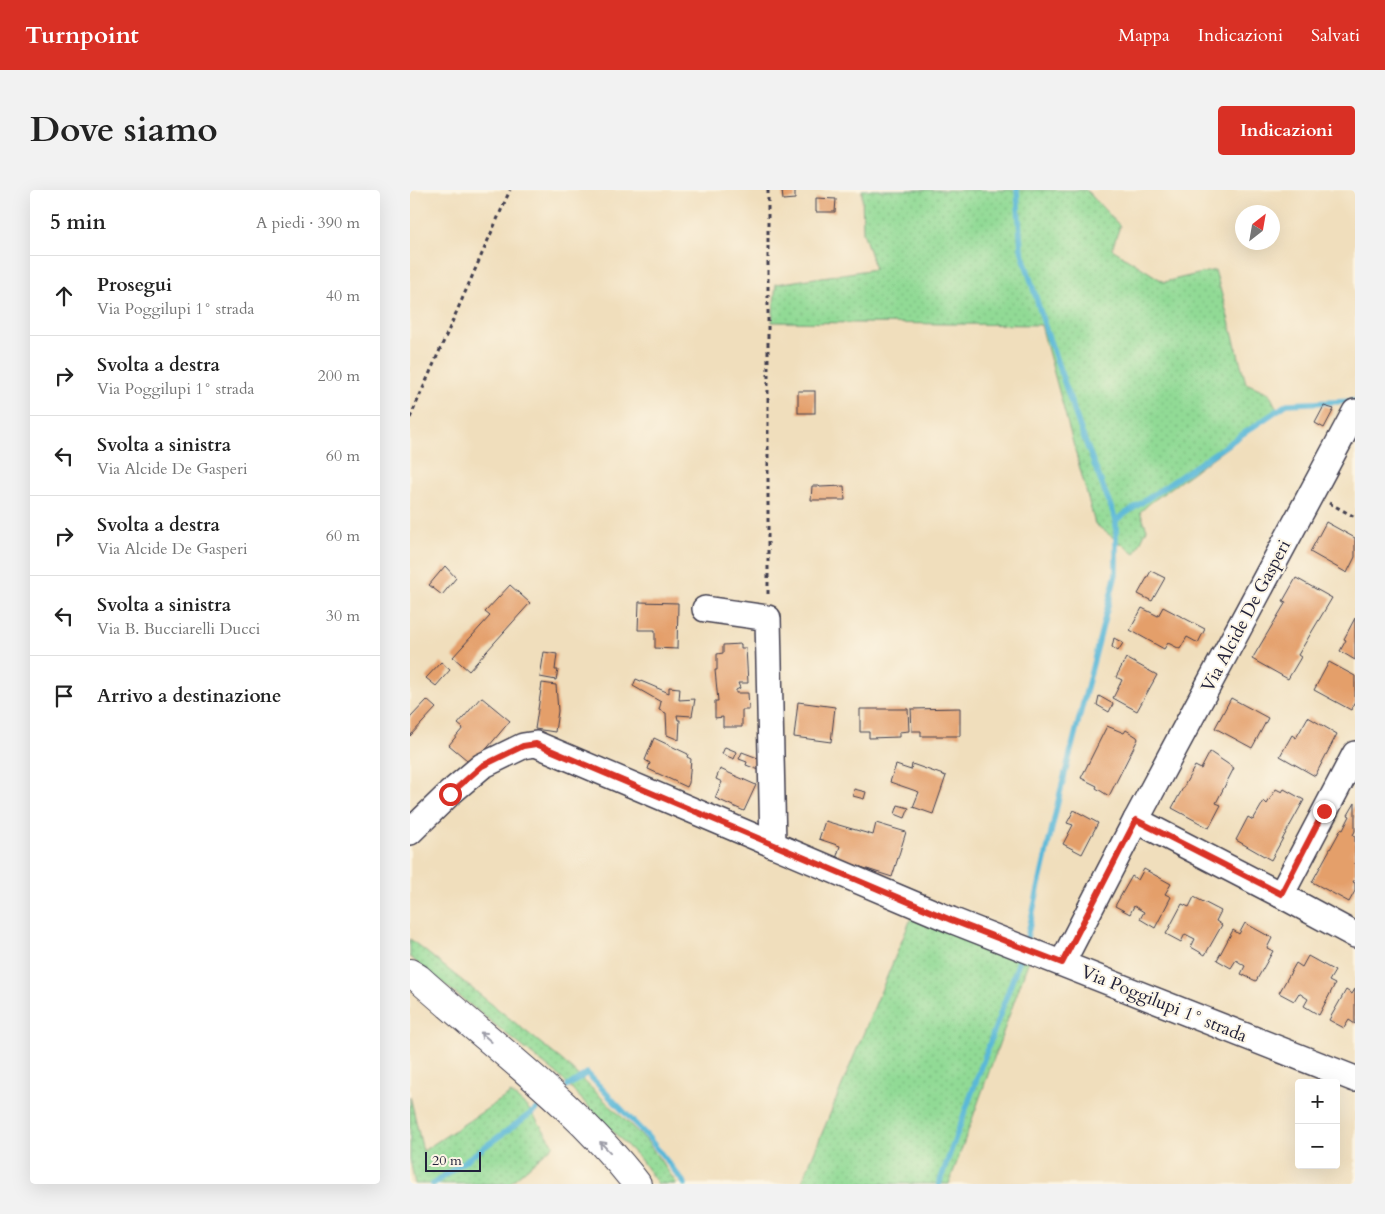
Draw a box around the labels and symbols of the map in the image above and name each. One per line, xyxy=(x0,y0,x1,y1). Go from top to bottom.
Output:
north arrow xyxy=(1235,205,1280,250)
street label: Via Alcide De Gasperi xyxy=(1195,535,1297,697)
route start xyxy=(439,783,462,806)
route end xyxy=(1313,800,1336,823)
street label: Via Poggilupi 1° strada xyxy=(1077,959,1251,1049)
one-way arrow xyxy=(480,1032,493,1043)
one-way arrow xyxy=(599,1141,611,1154)
scale bar xyxy=(425,1149,481,1172)

